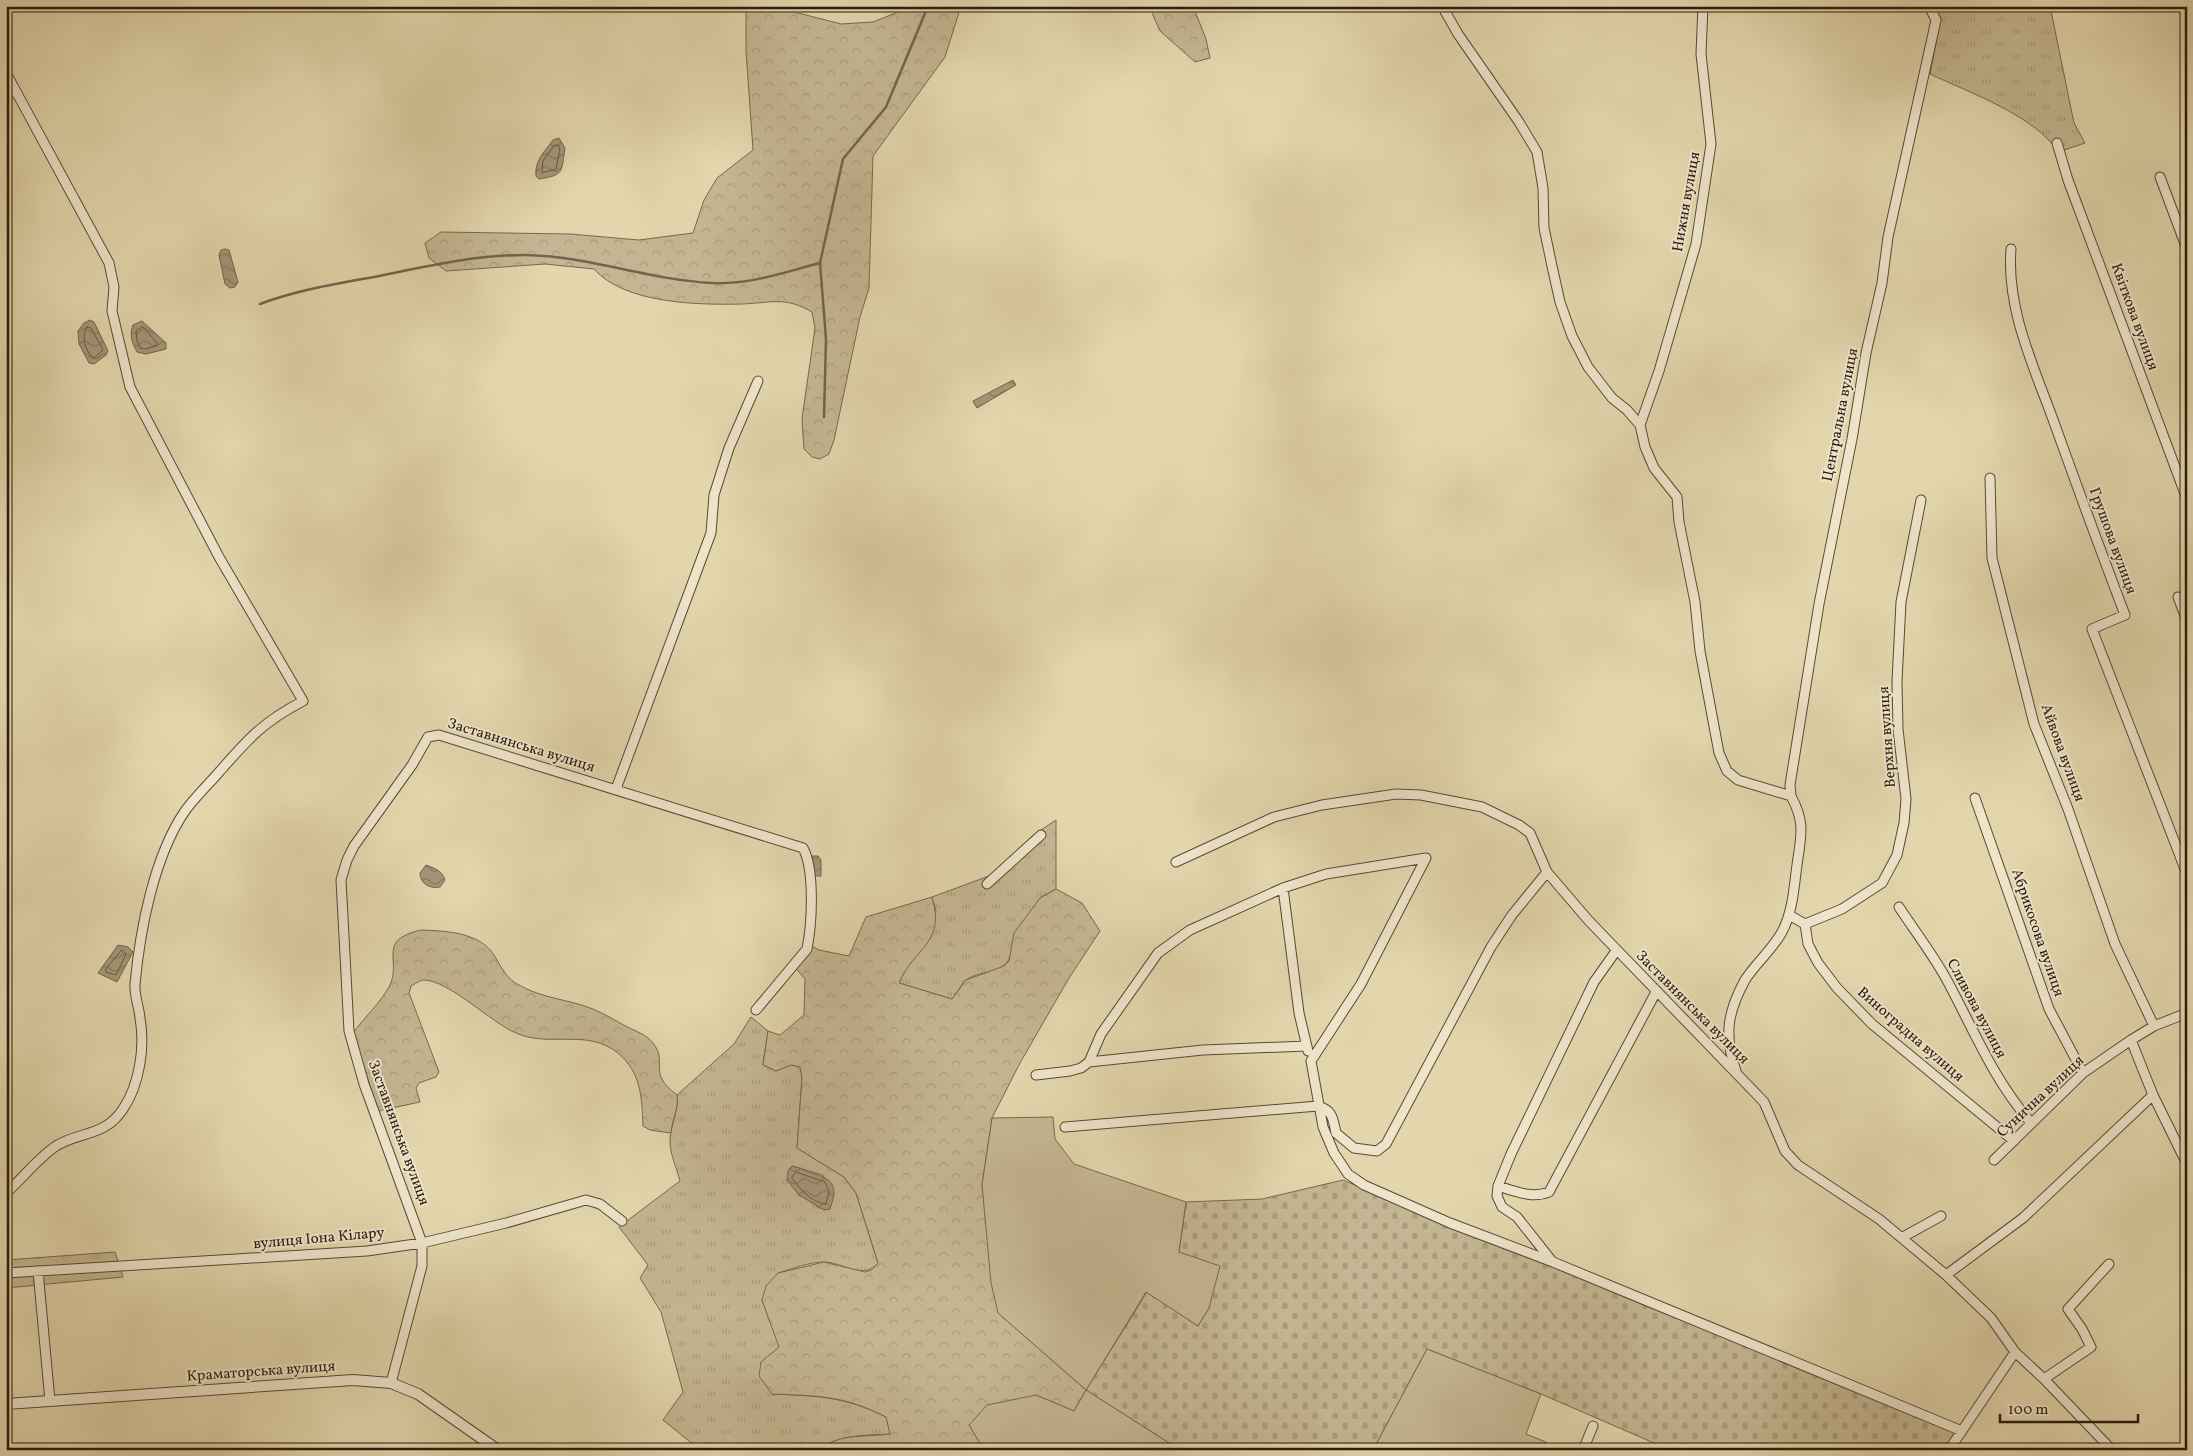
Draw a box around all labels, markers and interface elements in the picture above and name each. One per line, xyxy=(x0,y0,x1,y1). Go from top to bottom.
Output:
street label: Нижня вулиця xyxy=(1668,150,1706,254)
street label: Квіткова вулиця xyxy=(2105,260,2163,374)
street label: Центральна вулиця xyxy=(1818,346,1864,484)
street label: Грушова вулиця xyxy=(2083,485,2141,597)
street label: Верхня вулиця xyxy=(1874,685,1902,788)
street label: Айвова вулиця xyxy=(2035,701,2089,805)
street label: Заставнянська вулиця xyxy=(445,714,597,778)
street label: Абрикосова вулиця xyxy=(2005,866,2069,1000)
street label: Заставнянська вулиця xyxy=(1630,946,1754,1070)
street label: Сливова вулиця xyxy=(1941,956,2011,1063)
street label: Виноградна вулиця xyxy=(1852,983,1968,1087)
street label: Сунична вулиця xyxy=(1993,1051,2089,1143)
street label: Заставнянська вулиця xyxy=(362,1058,434,1209)
street label: вулиця Іона Кілару xyxy=(253,1223,385,1255)
street label: Краматорська вулиця xyxy=(186,1356,336,1388)
scale bar xyxy=(2000,1391,2138,1423)
text: 100 m xyxy=(2008,1400,2048,1421)

